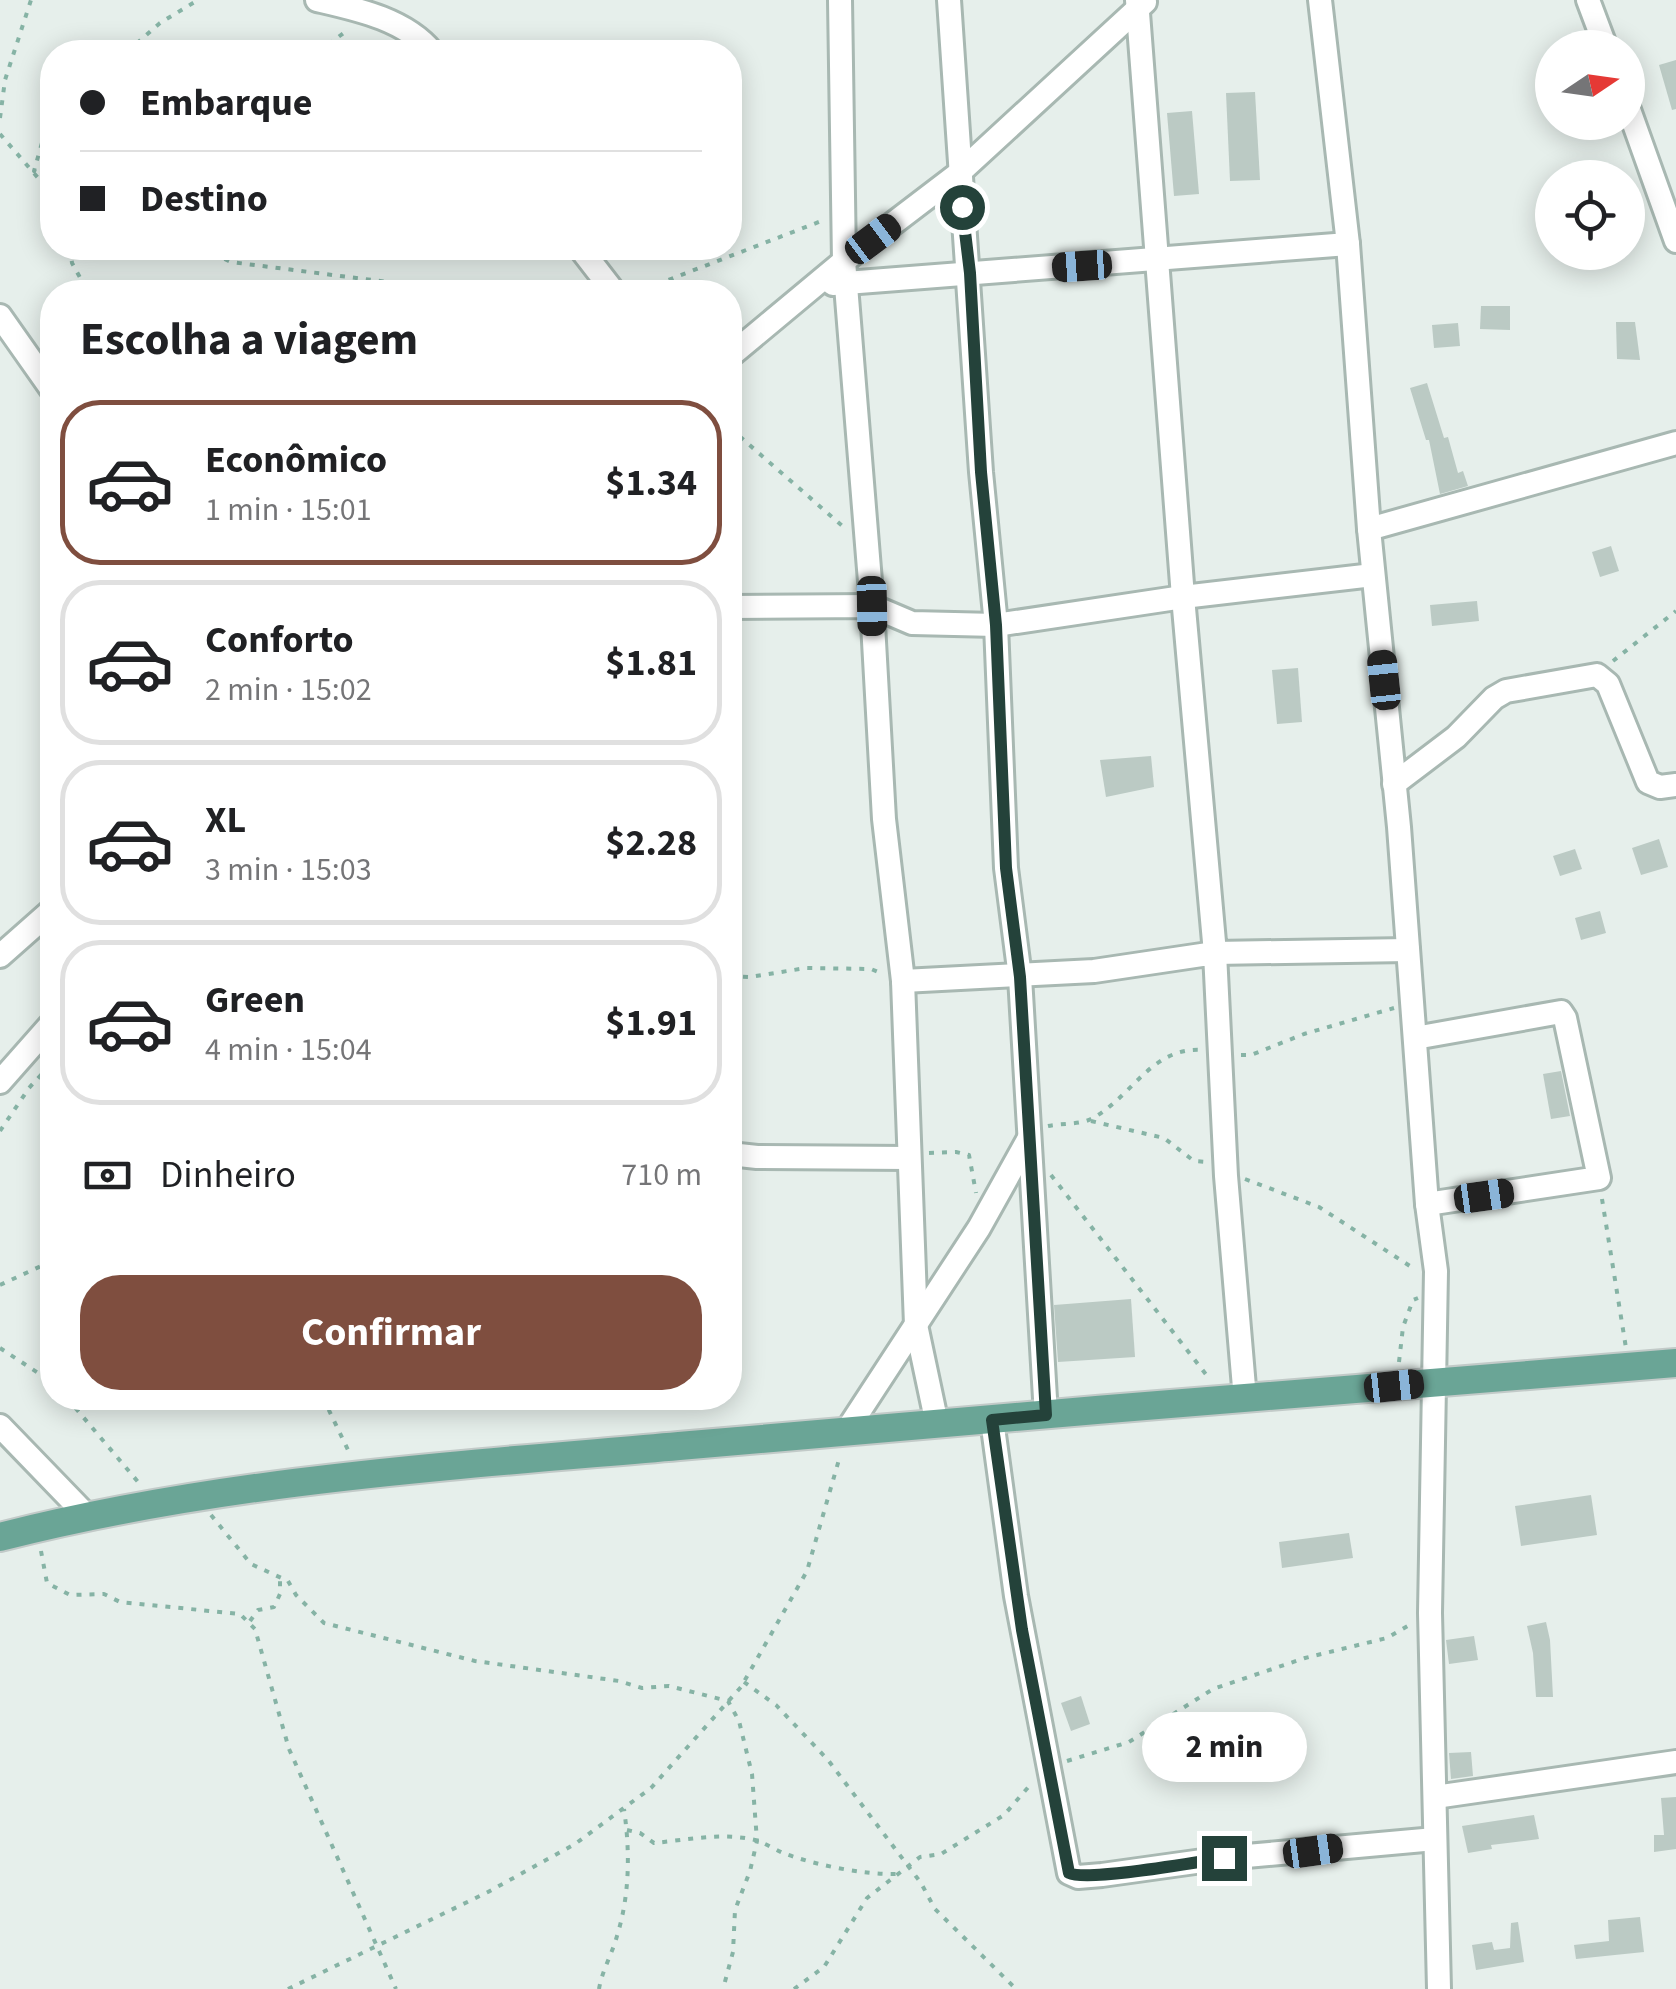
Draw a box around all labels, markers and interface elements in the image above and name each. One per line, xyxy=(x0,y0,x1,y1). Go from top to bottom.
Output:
north arrow xyxy=(1535,30,1645,140)
map controls xyxy=(1535,30,1645,270)
text: Embarque xyxy=(140,76,313,130)
button: locate xyxy=(1535,160,1645,270)
text: Destino xyxy=(140,172,268,226)
route start xyxy=(940,185,985,230)
car xyxy=(840,209,906,269)
car xyxy=(1051,249,1113,283)
text: Escolha a viagem xyxy=(80,308,418,372)
text: Econômico xyxy=(205,433,387,487)
icon: car xyxy=(85,438,175,528)
text: $1.34 xyxy=(605,456,697,510)
text: 1 min · 15:01 xyxy=(205,487,372,533)
car xyxy=(856,576,888,636)
text: Conforto xyxy=(205,613,354,667)
icon: car xyxy=(85,618,175,708)
text: $1.81 xyxy=(605,636,697,690)
car xyxy=(1366,649,1402,711)
text: 2 min · 15:02 xyxy=(205,667,372,713)
text: XL xyxy=(205,793,246,847)
icon: car xyxy=(85,798,175,888)
text: $2.28 xyxy=(605,816,697,870)
text: 3 min · 15:03 xyxy=(205,847,372,893)
text: Green xyxy=(205,973,305,1027)
icon: car xyxy=(85,978,175,1068)
text: $1.91 xyxy=(605,996,697,1050)
text: 4 min · 15:04 xyxy=(205,1027,372,1073)
icon: cash xyxy=(80,1148,135,1203)
text: Dinheiro xyxy=(160,1148,296,1202)
text: 710 m xyxy=(621,1152,702,1198)
car xyxy=(1452,1177,1516,1215)
button: Confirmar xyxy=(80,1275,702,1390)
car xyxy=(1363,1368,1425,1404)
callout: 2 min xyxy=(1142,1713,1306,1783)
text: 2 min xyxy=(1186,1724,1263,1770)
car xyxy=(1281,1832,1345,1870)
route end xyxy=(1202,1836,1247,1881)

